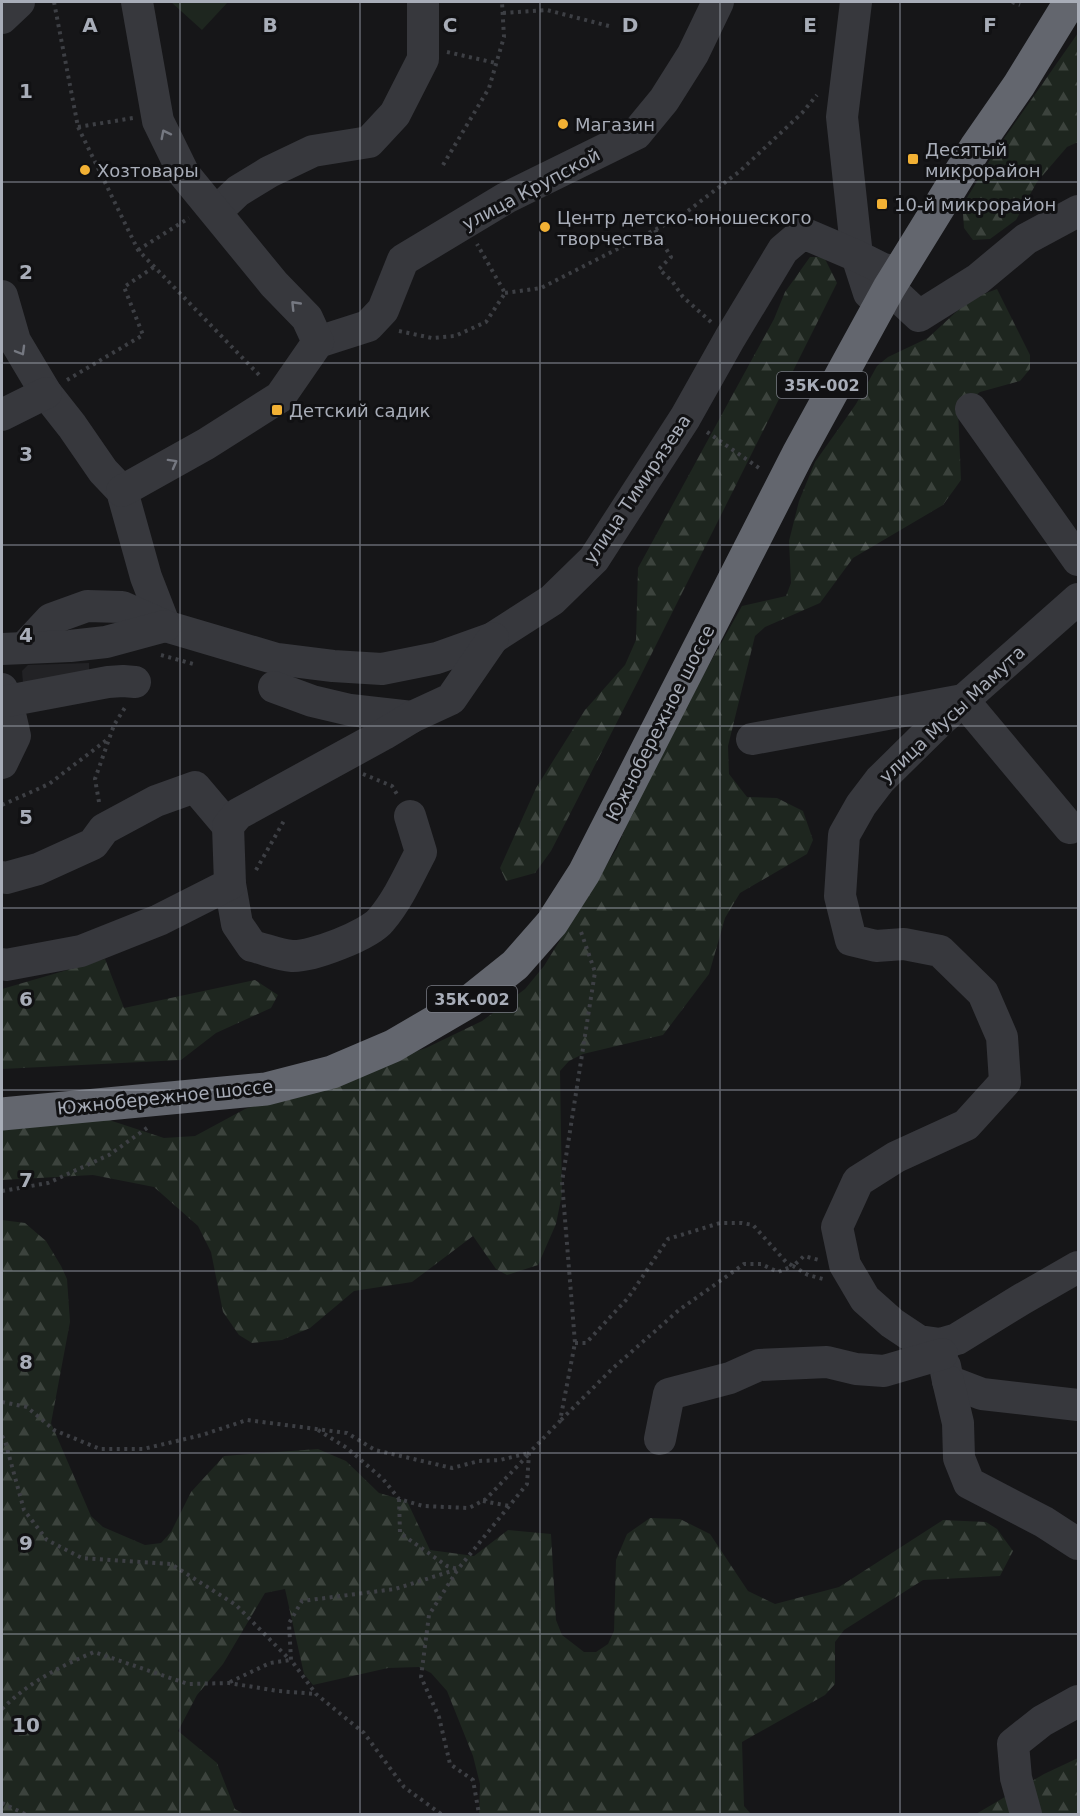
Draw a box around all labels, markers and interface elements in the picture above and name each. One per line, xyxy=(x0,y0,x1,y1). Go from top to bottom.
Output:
text: A xyxy=(82,13,98,37)
text: B xyxy=(262,13,278,37)
text: C xyxy=(443,13,457,37)
text: D xyxy=(622,13,638,37)
text: E xyxy=(803,13,817,37)
text: F xyxy=(983,13,997,37)
text: 1 xyxy=(19,79,33,103)
place label: Магазин xyxy=(575,114,655,135)
marker: Магазин xyxy=(556,117,570,131)
one-way arrow xyxy=(160,130,172,141)
place label: Десятый микрорайон xyxy=(925,139,1041,181)
street label: улица Крупской xyxy=(459,144,603,234)
marker: Десятый микрорайон xyxy=(906,152,920,166)
place label: Хозтовары xyxy=(97,160,199,181)
marker: Хозтовары xyxy=(78,163,92,177)
place label: 10-й микрорайон xyxy=(894,194,1056,215)
marker: 10-й микрорайон xyxy=(875,197,889,211)
place label: Центр детско-юношеского творчества xyxy=(557,207,811,249)
marker: Центр детско-юношеского творчества xyxy=(538,220,552,234)
text: 2 xyxy=(19,260,33,284)
one-way arrow xyxy=(291,302,302,312)
one-way arrow xyxy=(14,345,25,355)
road number: 35К-002 xyxy=(777,372,867,398)
place label: Детский садик xyxy=(289,400,431,421)
marker: Детский садик xyxy=(270,403,284,417)
street label: улица Тимирязева xyxy=(579,410,695,568)
text: 3 xyxy=(19,442,33,466)
one-way arrow xyxy=(167,459,177,470)
street label: Южнобережное шоссе xyxy=(601,621,719,825)
text: 4 xyxy=(19,623,33,647)
street label: улица Мусы Мамута xyxy=(875,641,1029,787)
text: 5 xyxy=(19,805,33,829)
road number: 35К-002 xyxy=(427,986,517,1012)
text: 6 xyxy=(19,987,33,1011)
street label: Южнобережное шоссе xyxy=(56,1075,274,1119)
text: 7 xyxy=(19,1168,33,1192)
text: 8 xyxy=(19,1350,33,1374)
text: 9 xyxy=(19,1531,33,1555)
text: 10 xyxy=(12,1713,40,1737)

